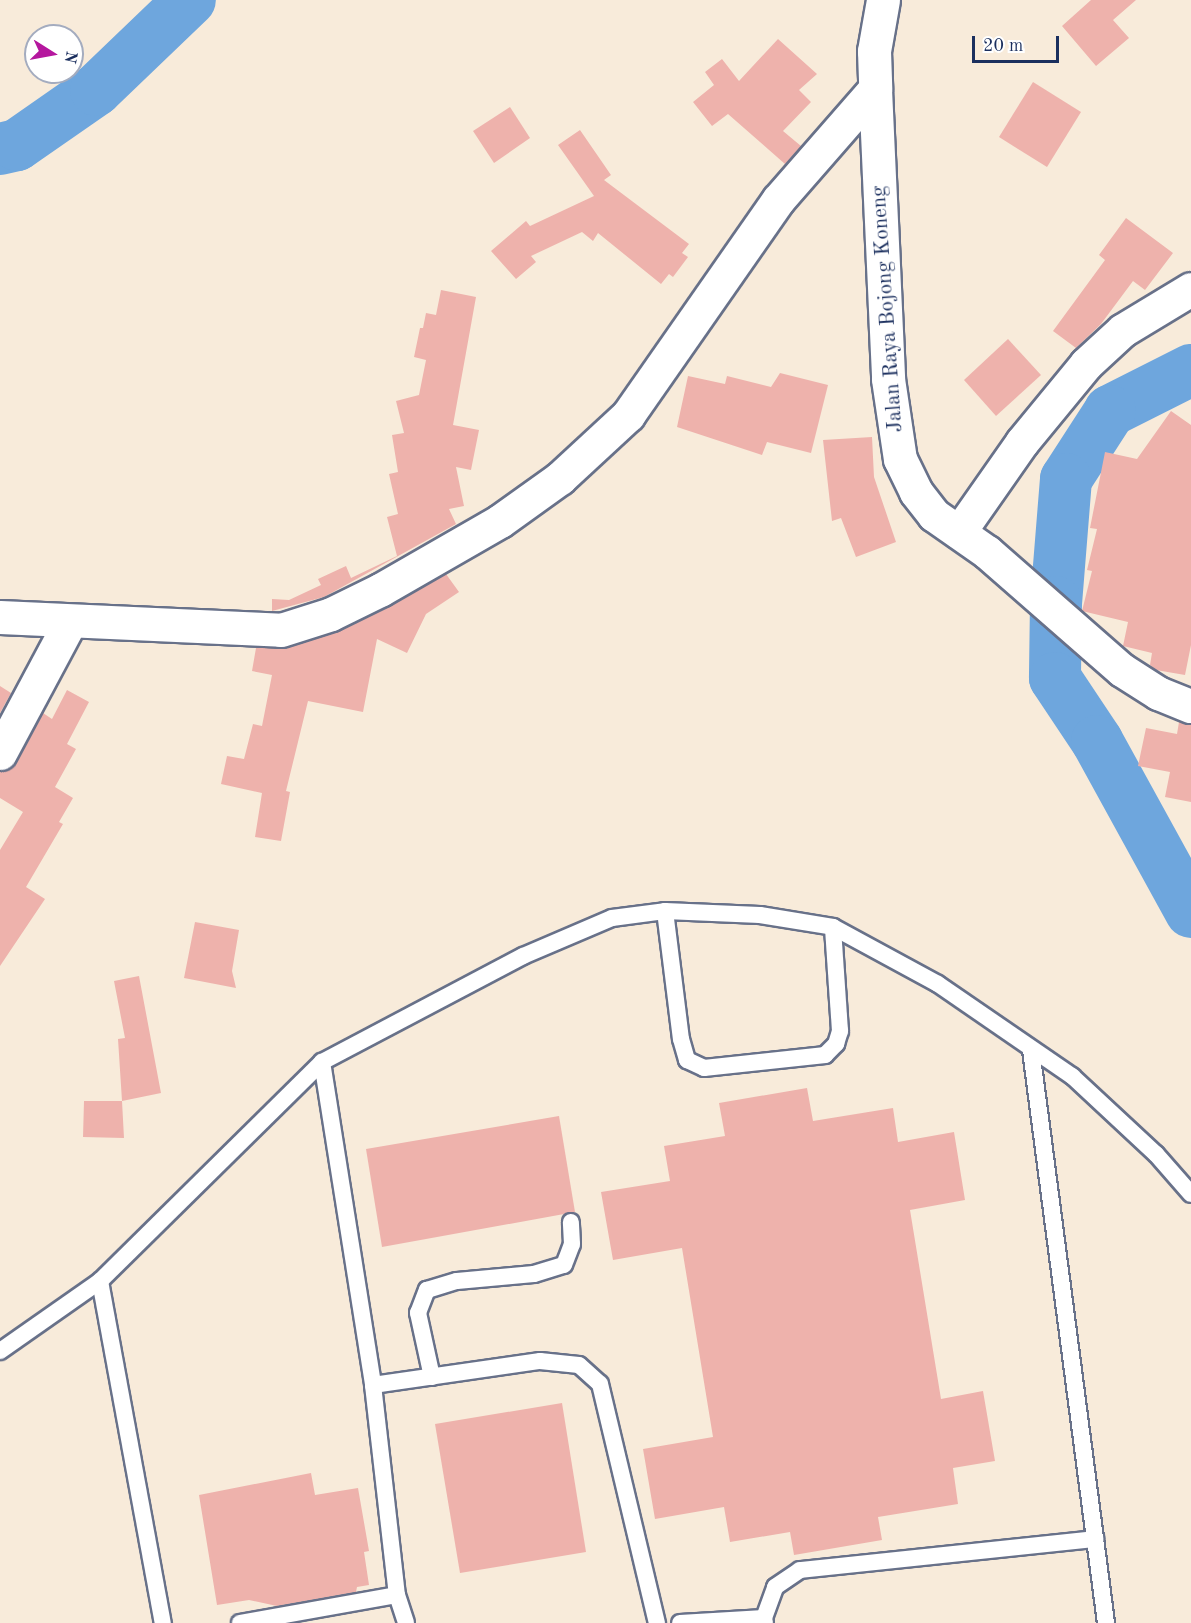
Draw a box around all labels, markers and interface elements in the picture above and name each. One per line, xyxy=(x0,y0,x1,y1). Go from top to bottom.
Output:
north arrow xyxy=(24,24,84,84)
scale bar xyxy=(975,24,1062,62)
text: 20 m xyxy=(983,37,1023,55)
text: N xyxy=(61,50,79,65)
street label: Jalan Raya Bojong Koneng xyxy=(867,185,909,433)

